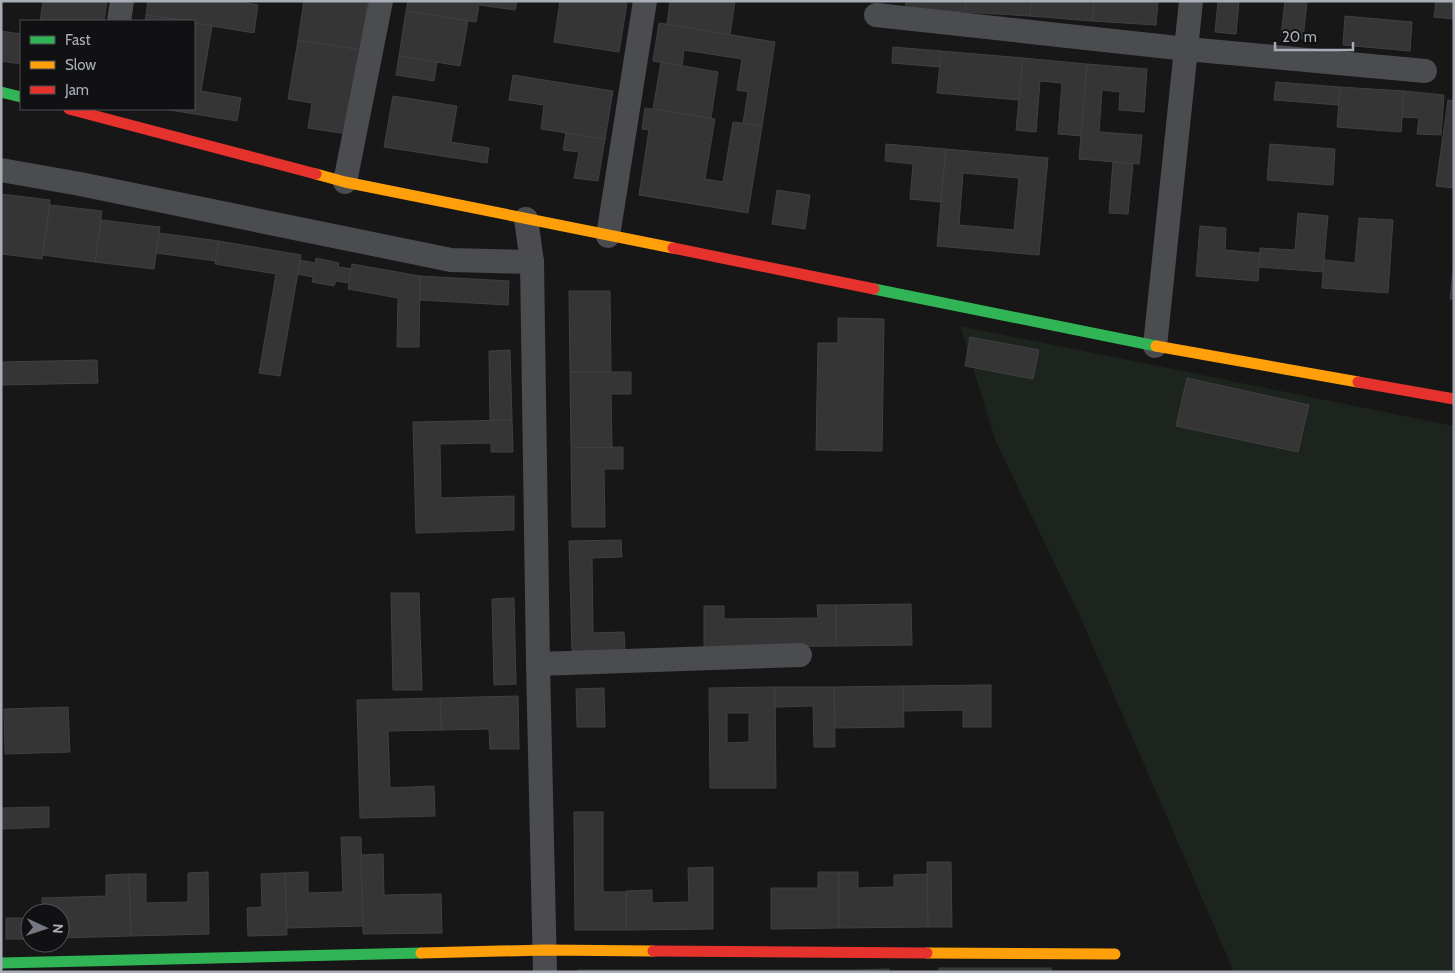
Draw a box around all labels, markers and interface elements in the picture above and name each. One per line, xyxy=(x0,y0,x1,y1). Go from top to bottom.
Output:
legend xyxy=(20,20,195,110)
scale bar xyxy=(1275,20,1352,52)
text: 20 m xyxy=(1282,28,1317,46)
text: Fast xyxy=(65,31,90,49)
text: Slow xyxy=(65,56,96,74)
text: Jam xyxy=(64,81,89,99)
north arrow xyxy=(20,903,70,953)
text: N xyxy=(49,923,67,934)

